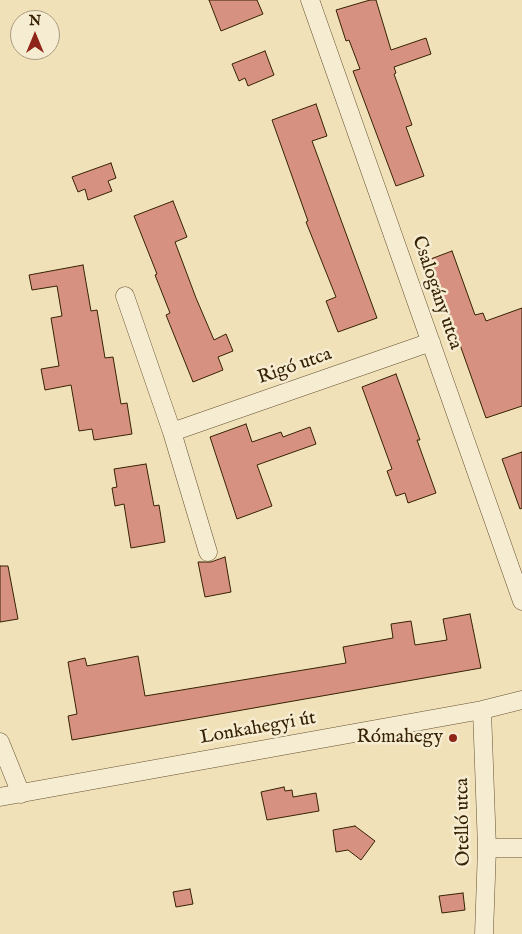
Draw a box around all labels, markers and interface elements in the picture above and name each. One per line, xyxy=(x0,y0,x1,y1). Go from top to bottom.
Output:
north arrow xyxy=(10,10,60,60)
text: N xyxy=(29,12,41,30)
street label: Csalogány utca xyxy=(406,233,466,353)
street label: Rigó utca xyxy=(255,344,335,390)
street label: Lonkahegyi út xyxy=(198,708,318,750)
place label: Rómahegy xyxy=(356,727,443,749)
marker: Rómahegy xyxy=(447,732,459,744)
street label: Otelló utca xyxy=(452,778,476,866)

